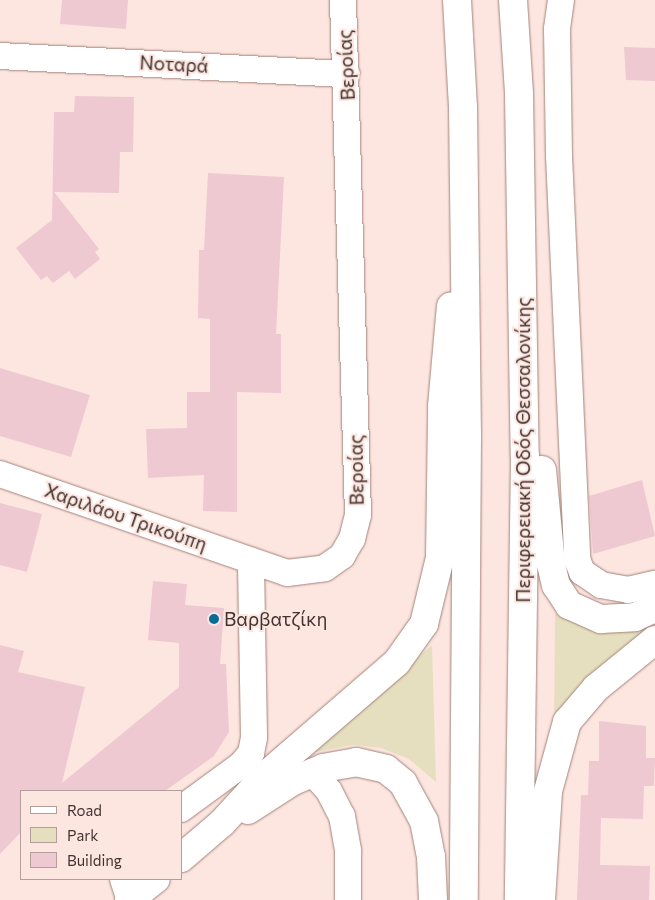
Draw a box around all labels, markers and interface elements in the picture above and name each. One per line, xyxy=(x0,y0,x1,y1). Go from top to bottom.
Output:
street label: Βεροίας xyxy=(333,29,359,101)
street label: Νοταρά xyxy=(139,51,209,77)
street label: Περιφερειακή Οδός Θεσσαλονίκης xyxy=(512,297,534,603)
street label: Βεροίας xyxy=(344,434,368,506)
street label: Χαριλάου Τρικούπη xyxy=(42,479,210,555)
place label: Βαρβατζίκη xyxy=(224,608,327,630)
marker: Βαρβατζίκη xyxy=(208,613,220,625)
legend xyxy=(20,790,182,880)
text: Road xyxy=(67,801,102,819)
text: Park xyxy=(67,826,98,844)
text: Building xyxy=(67,851,122,869)

